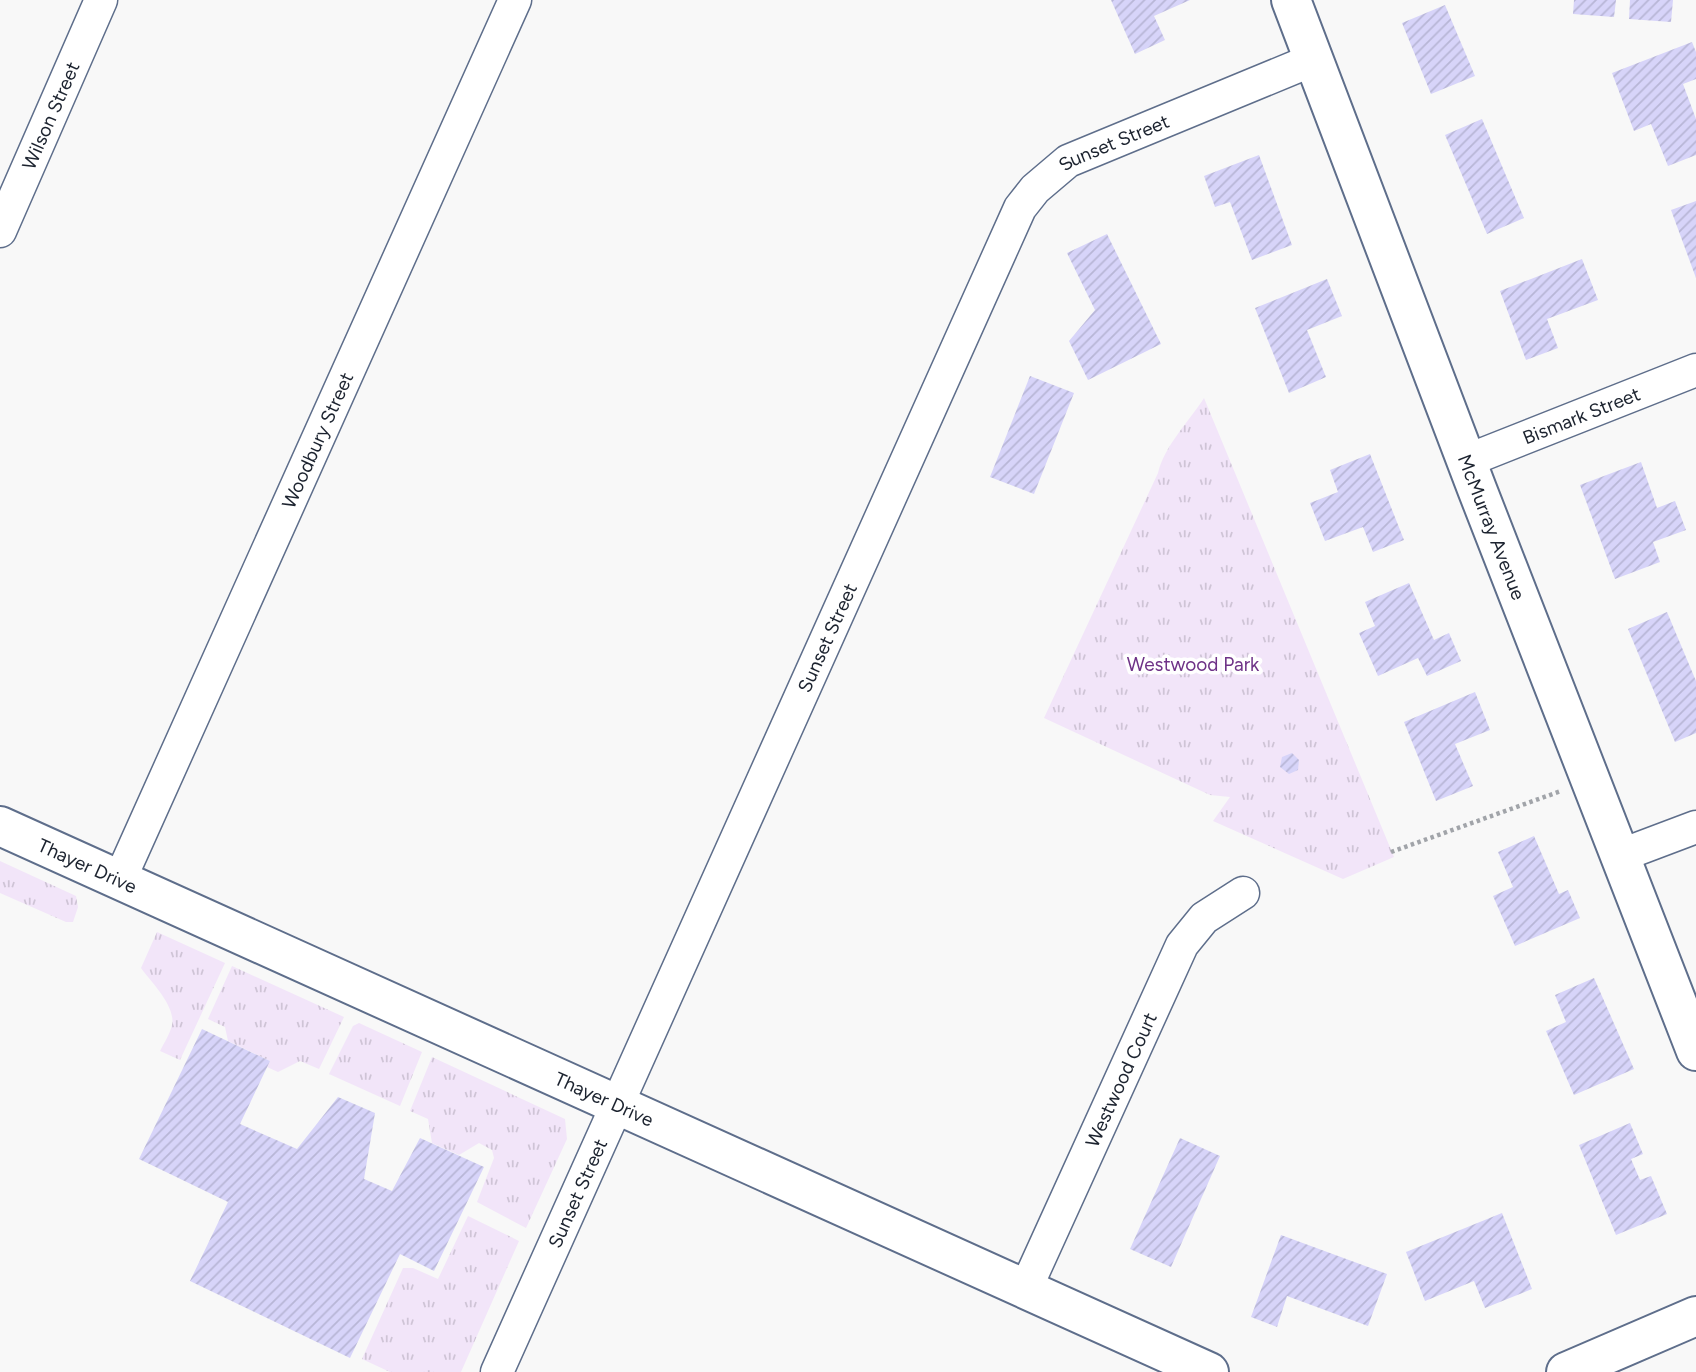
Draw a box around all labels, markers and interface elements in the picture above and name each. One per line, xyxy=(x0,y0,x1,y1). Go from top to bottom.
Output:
street label: Wilson Street xyxy=(17,58,85,173)
street label: Sunset Street xyxy=(1054,110,1172,176)
street label: Woodbury Street xyxy=(277,369,358,512)
street label: Bismark Street xyxy=(1519,382,1644,449)
street label: McMurray Avenue xyxy=(1453,451,1530,603)
street label: Sunset Street xyxy=(793,580,862,696)
park label: Westwood Park xyxy=(1127,653,1260,676)
street label: Thayer Drive xyxy=(34,834,140,898)
street label: Westwood Court xyxy=(1081,1009,1162,1151)
street label: Thayer Drive xyxy=(551,1067,657,1132)
street label: Sunset Street xyxy=(543,1135,612,1252)

